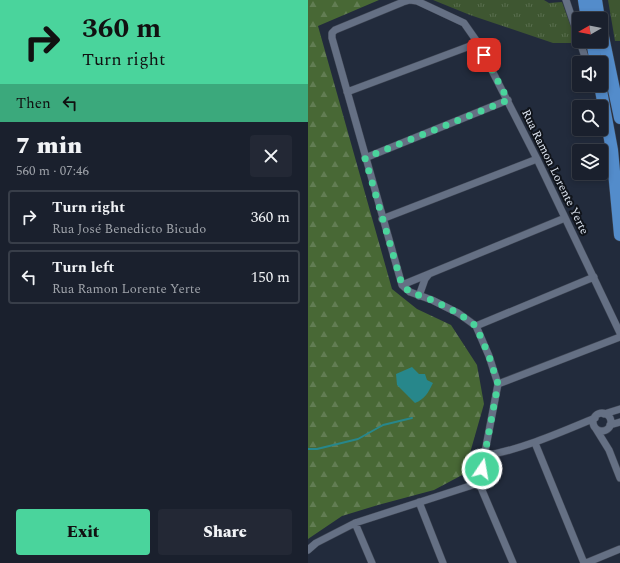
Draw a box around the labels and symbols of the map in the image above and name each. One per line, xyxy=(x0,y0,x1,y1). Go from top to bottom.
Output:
north arrow xyxy=(572,12,608,48)
pin xyxy=(467,38,501,72)
street label: Rua Ramon Lorente Yerte xyxy=(516,106,594,238)
position arrow xyxy=(461,448,503,490)

